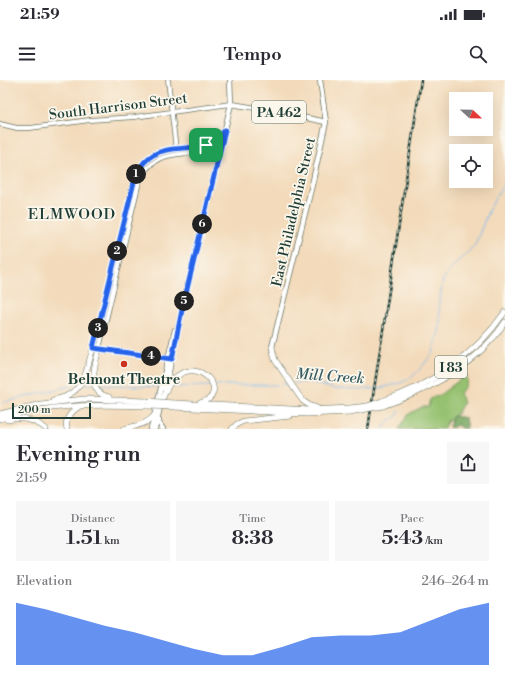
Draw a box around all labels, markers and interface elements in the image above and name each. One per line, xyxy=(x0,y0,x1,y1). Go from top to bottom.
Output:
text: 21:59 xyxy=(20,5,60,24)
icon: menu xyxy=(16,43,38,65)
text: Tempo xyxy=(223,43,282,66)
icon: search xyxy=(467,43,489,65)
street label: South Harrison Street xyxy=(48,90,188,124)
north arrow xyxy=(449,92,493,136)
map controls xyxy=(449,92,493,188)
road number: PA 462 xyxy=(252,101,306,123)
pin xyxy=(189,128,223,162)
icon: arrive xyxy=(195,134,217,156)
street label: East Philadelphia Street xyxy=(268,136,320,289)
button: locate xyxy=(449,144,493,188)
pin: 1 xyxy=(126,164,146,184)
text: 1 xyxy=(133,167,139,181)
district label: ELMWOOD xyxy=(28,205,116,224)
pin: 6 xyxy=(192,214,212,234)
text: 6 xyxy=(199,217,205,231)
pin: 2 xyxy=(107,241,127,261)
text: 2 xyxy=(114,244,120,258)
pin: 5 xyxy=(174,291,194,311)
text: 5 xyxy=(181,294,187,308)
pin: 3 xyxy=(88,318,108,338)
text: 3 xyxy=(95,321,101,335)
pin: 4 xyxy=(141,346,161,366)
text: 4 xyxy=(147,349,155,363)
road number: I 83 xyxy=(435,356,467,378)
marker: Belmont Theatre xyxy=(119,359,129,369)
water label: Mill Creek xyxy=(295,365,365,388)
place label: Belmont Theatre xyxy=(68,371,181,389)
scale bar xyxy=(12,401,91,420)
text: 200 m xyxy=(18,403,51,417)
text: Evening run xyxy=(16,441,141,468)
button: share xyxy=(447,442,489,484)
text: 21:59 xyxy=(16,470,47,486)
text: Distance xyxy=(71,512,115,526)
text: Time xyxy=(239,512,266,526)
text: Pace xyxy=(400,512,424,526)
text: 1.51 xyxy=(66,526,102,551)
text: 8:38 xyxy=(231,526,274,551)
text: 5:43 xyxy=(381,526,423,551)
text: km xyxy=(102,534,120,548)
text: /km xyxy=(423,534,443,548)
text: Elevation xyxy=(16,573,72,589)
text: 246–264 m xyxy=(422,573,489,589)

